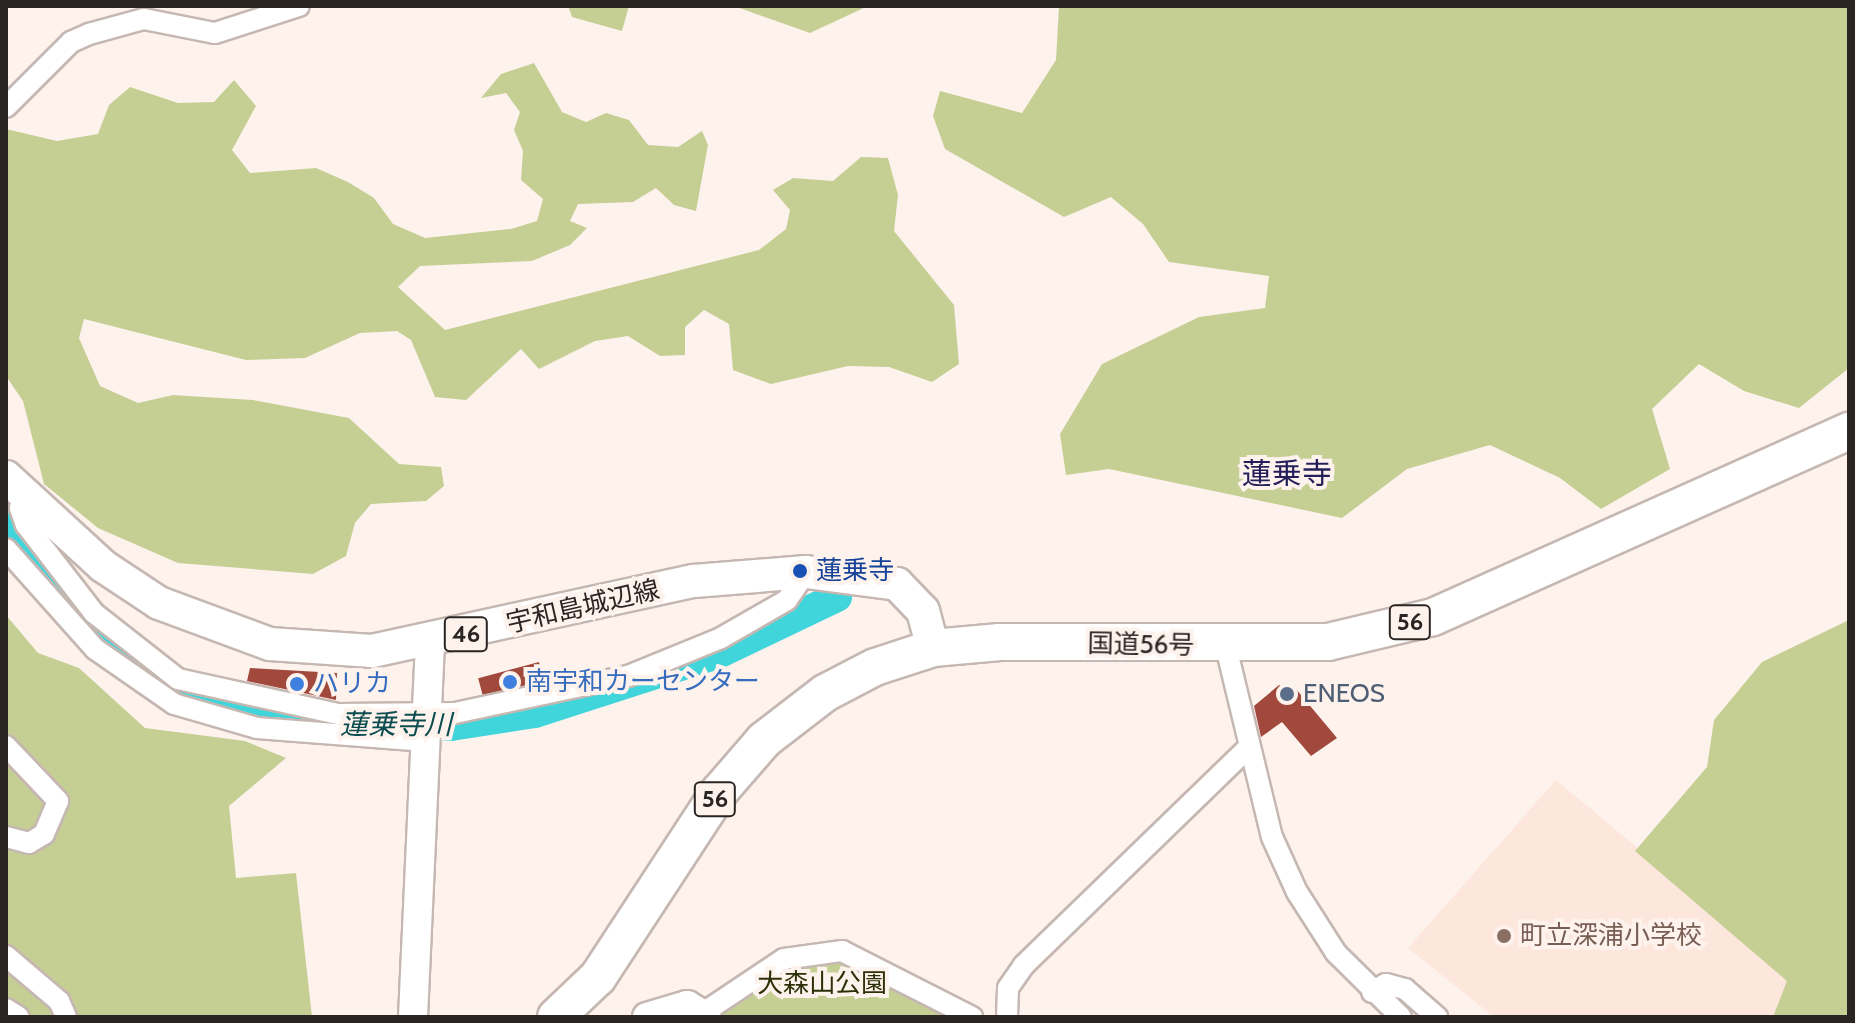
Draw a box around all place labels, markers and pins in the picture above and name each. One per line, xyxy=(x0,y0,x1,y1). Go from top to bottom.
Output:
place label: 蓮乗寺 xyxy=(816,555,894,587)
marker: 蓮乗寺 xyxy=(791,562,809,580)
place label: 南宇和カーセンター xyxy=(526,666,760,698)
place label: ハリカ xyxy=(313,668,391,700)
marker: 南宇和カーセンター xyxy=(501,673,519,691)
marker: ハリカ xyxy=(288,675,306,693)
place label: ENEOS xyxy=(1303,678,1385,710)
marker: ENEOS xyxy=(1278,685,1296,703)
place label: 町立深浦小学校 xyxy=(1520,920,1702,952)
marker: 町立深浦小学校 xyxy=(1495,927,1513,945)

